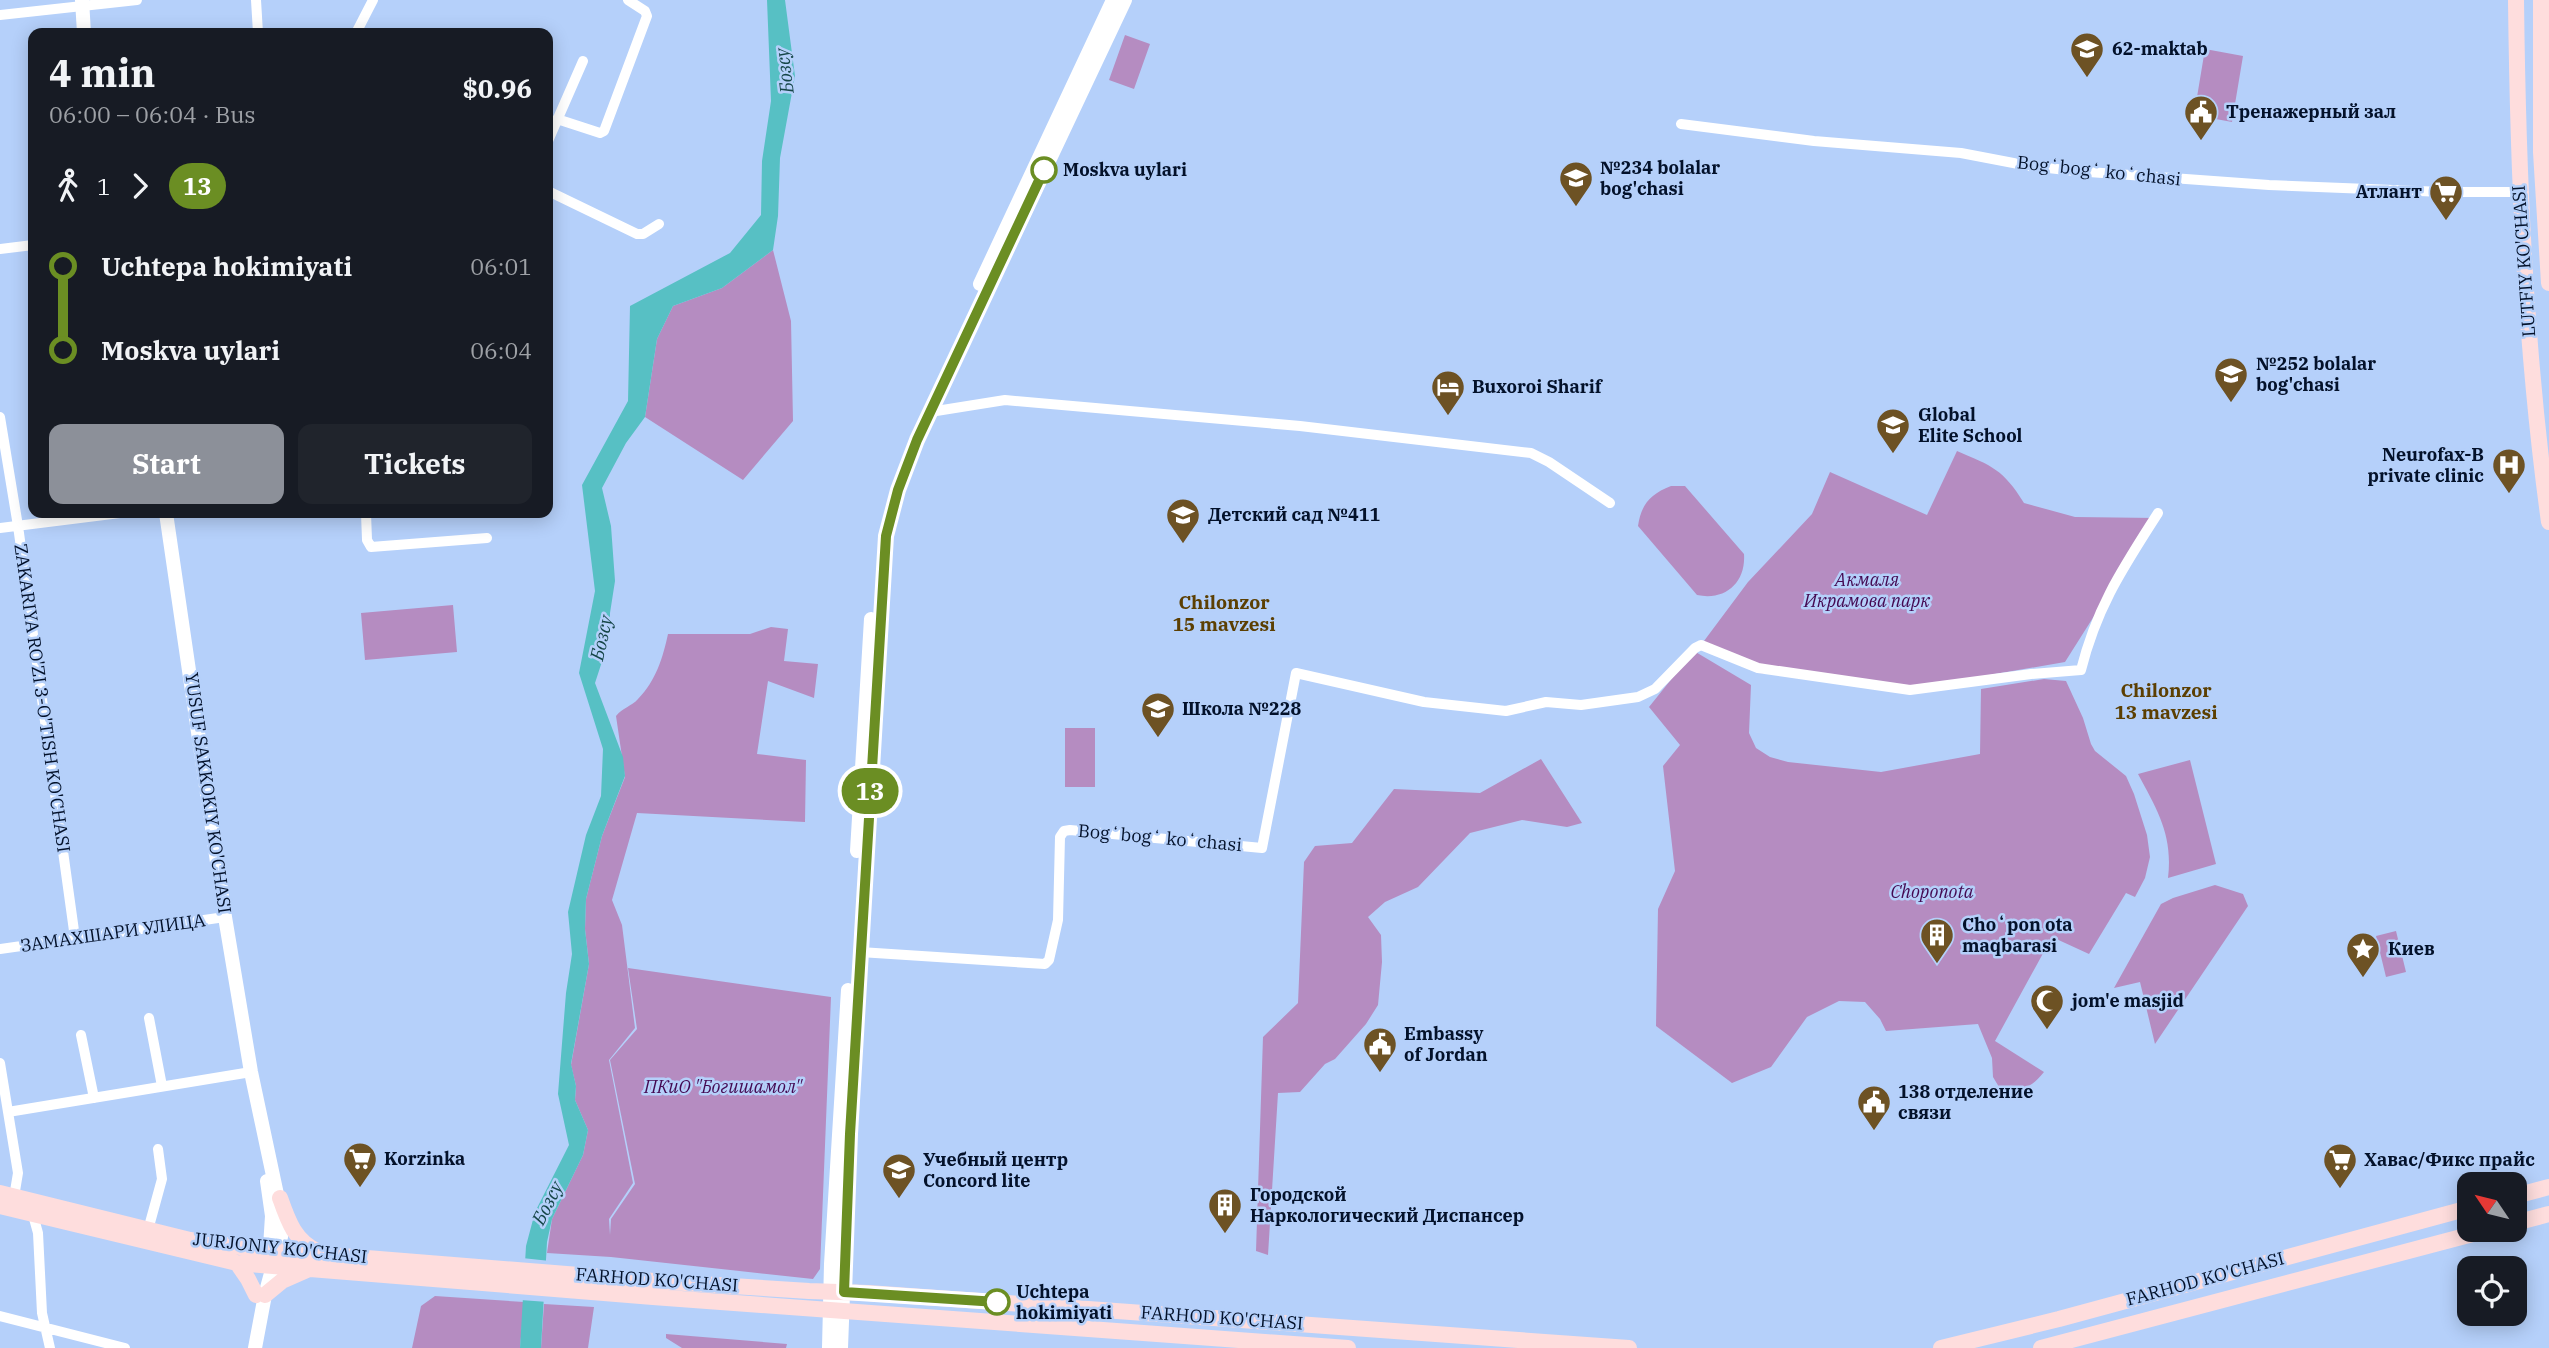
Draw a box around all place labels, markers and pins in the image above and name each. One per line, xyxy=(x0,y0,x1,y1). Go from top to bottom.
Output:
school or university icon: 62-maktab xyxy=(2068,30,2106,79)
place label: 62-maktab xyxy=(2112,37,2208,60)
public building icon: Тренажерный зал xyxy=(2182,93,2220,142)
place label: Тренажерный зал xyxy=(2226,100,2396,123)
place label: №234 bolalar bog'chasi xyxy=(1600,156,1720,200)
marker: Moskva uylari xyxy=(1031,157,1057,183)
place label: Moskva uylari xyxy=(1063,158,1187,181)
school or university icon: №234 bolalar bog'chasi xyxy=(1557,159,1595,208)
supermarket icon: Атлант xyxy=(2427,173,2465,222)
place label: Атлант xyxy=(2356,180,2422,203)
place label: №252 bolalar bog'chasi xyxy=(2256,352,2376,396)
school or university icon: №252 bolalar bog'chasi xyxy=(2212,355,2250,404)
hotel icon: Buxoroi Sharif xyxy=(1429,368,1467,417)
place label: Buxoroi Sharif xyxy=(1472,375,1604,398)
place label: Global Elite School xyxy=(1918,403,2023,447)
school or university icon: Global Elite School xyxy=(1874,406,1912,455)
place label: Neurofax-B private clinic xyxy=(2367,443,2484,487)
hospital icon: Neurofax-B private clinic xyxy=(2490,446,2528,495)
school or university icon: Детский сад №411 xyxy=(1164,496,1202,545)
place label: Детский сад №411 xyxy=(1208,503,1381,526)
school or university icon: Школа №228 xyxy=(1139,690,1177,739)
place label: Школа №228 xyxy=(1182,697,1302,720)
place label: Choʻpon ota maqbarasi xyxy=(1962,913,2072,957)
building icon: Choʻpon ota maqbarasi xyxy=(1918,916,1956,965)
place icon: Киев xyxy=(2344,930,2382,979)
place label: Киев xyxy=(2388,937,2435,960)
mosque icon: jom'e masjid xyxy=(2028,982,2066,1031)
place label: jom'e masjid xyxy=(2070,989,2184,1012)
place label: Embassy of Jordan xyxy=(1404,1022,1488,1066)
public building icon: Embassy of Jordan xyxy=(1361,1025,1399,1074)
place label: 138 отделение связи xyxy=(1898,1080,2033,1124)
public building icon: 138 отделение связи xyxy=(1855,1083,1893,1132)
supermarket icon: Korzinka xyxy=(341,1140,379,1189)
supermarket icon: Хавас/Фикс прайс xyxy=(2321,1141,2359,1190)
place label: Korzinka xyxy=(384,1147,465,1170)
place label: Учебный центр Concord lite xyxy=(923,1148,1068,1192)
place label: Хавас/Фикс прайс xyxy=(2364,1148,2535,1171)
school or university icon: Учебный центр Concord lite xyxy=(880,1151,918,1200)
place label: Городской Наркологический Диспансер xyxy=(1250,1183,1524,1227)
building icon: Городской Наркологический Диспансер xyxy=(1206,1186,1244,1235)
place label: Uchtepa hokimiyati xyxy=(1016,1280,1112,1324)
marker: Uchtepa hokimiyati xyxy=(984,1289,1010,1315)

